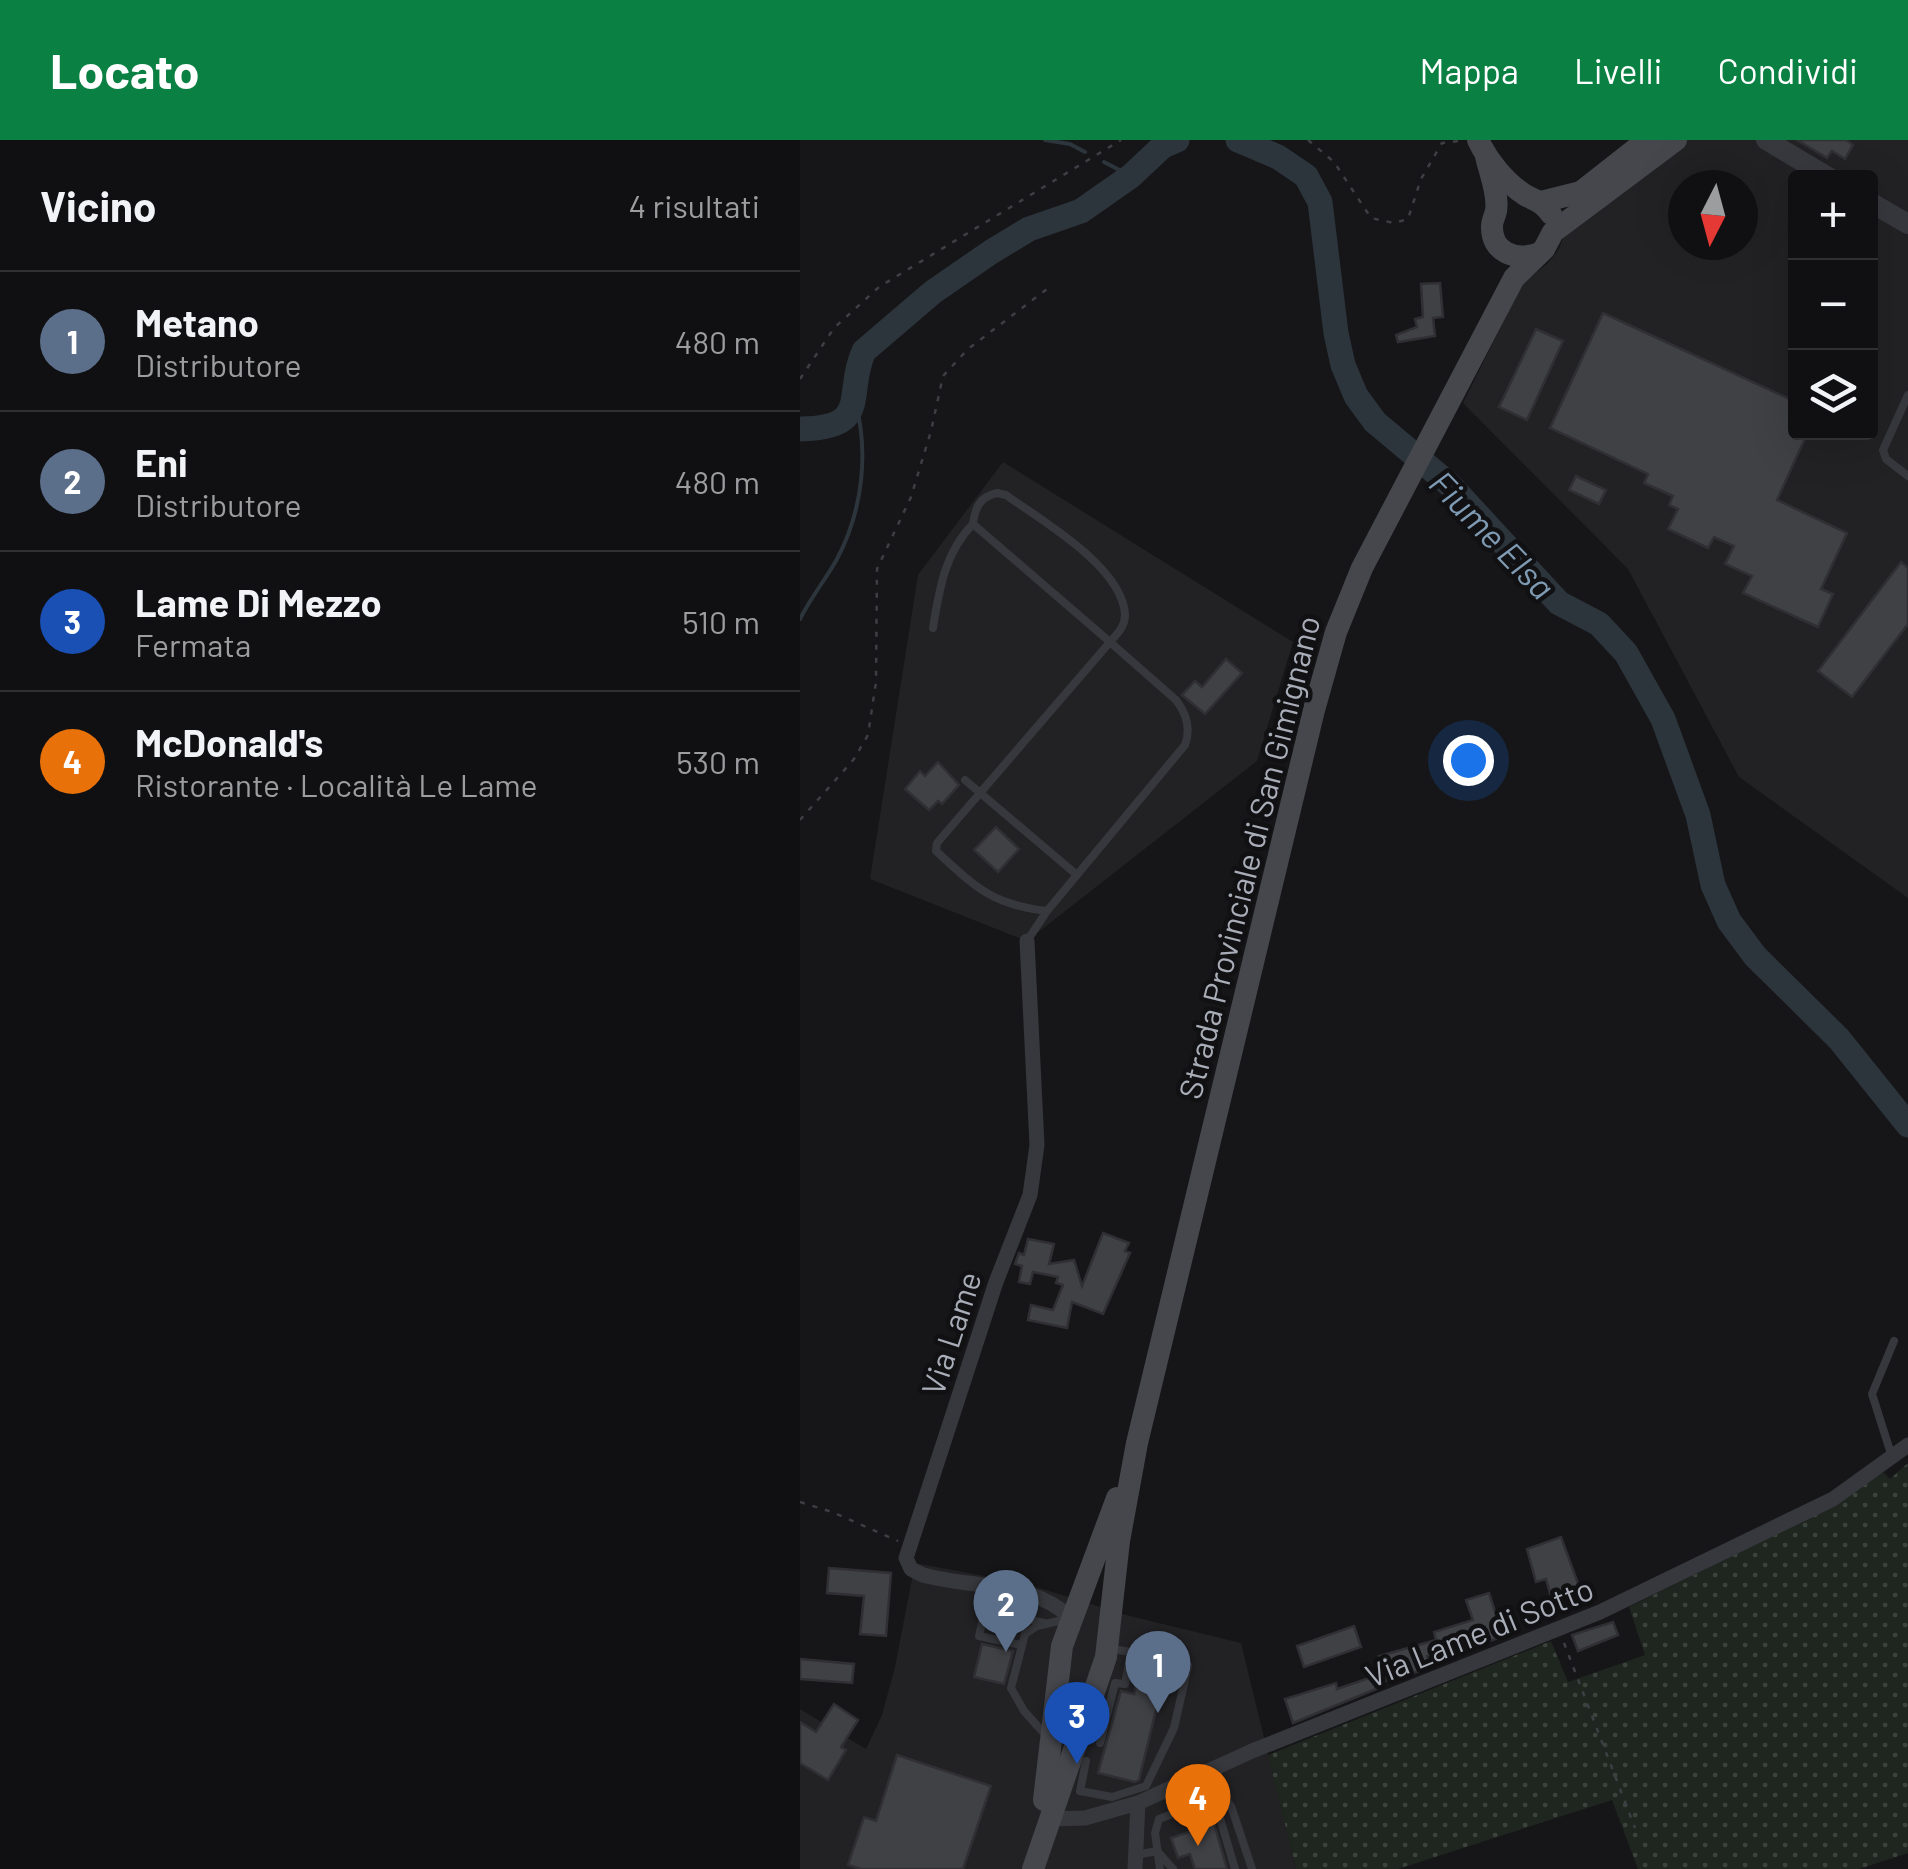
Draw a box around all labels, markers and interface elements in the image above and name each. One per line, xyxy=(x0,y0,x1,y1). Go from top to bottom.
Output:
text: Locato xyxy=(50,41,199,99)
text: Mappa xyxy=(1420,49,1519,91)
text: Livelli xyxy=(1574,49,1662,91)
text: Condividi xyxy=(1717,49,1858,91)
north arrow xyxy=(1668,170,1758,260)
map controls xyxy=(1788,170,1878,440)
button: + xyxy=(1788,170,1878,260)
text: Vicino xyxy=(40,180,156,230)
text: 4 risultati xyxy=(629,186,760,224)
button: − xyxy=(1788,260,1878,350)
text: Metano xyxy=(135,299,259,345)
text: 1 xyxy=(67,322,78,360)
text: 480 m xyxy=(675,322,760,360)
text: Distributore xyxy=(135,345,302,383)
button: layers xyxy=(1788,350,1878,440)
text: Eni xyxy=(135,439,188,485)
water label: Fiume Elsa xyxy=(1422,461,1564,607)
text: 2 xyxy=(64,462,81,500)
text: 480 m xyxy=(675,462,760,500)
text: Distributore xyxy=(135,485,302,523)
text: Lame Di Mezzo xyxy=(135,579,382,625)
text: 3 xyxy=(64,602,81,640)
text: 510 m xyxy=(682,602,760,640)
street label: Strada Provinciale di San Gimignano xyxy=(1170,612,1326,1102)
text: Fermata xyxy=(135,625,251,663)
text: McDonald's xyxy=(135,719,323,765)
your location xyxy=(1443,735,1494,786)
text: 4 xyxy=(63,742,82,780)
text: 530 m xyxy=(676,742,760,780)
text: Ristorante · Località Le Lame xyxy=(135,765,538,803)
street label: Via Lame xyxy=(912,1266,988,1400)
street label: Via Lame di Sotto xyxy=(1360,1568,1598,1694)
pin: 2 xyxy=(974,1570,1038,1652)
pin: 1 xyxy=(1126,1630,1190,1713)
pin: 3 xyxy=(1044,1682,1110,1764)
pin: 4 xyxy=(1166,1764,1230,1846)

